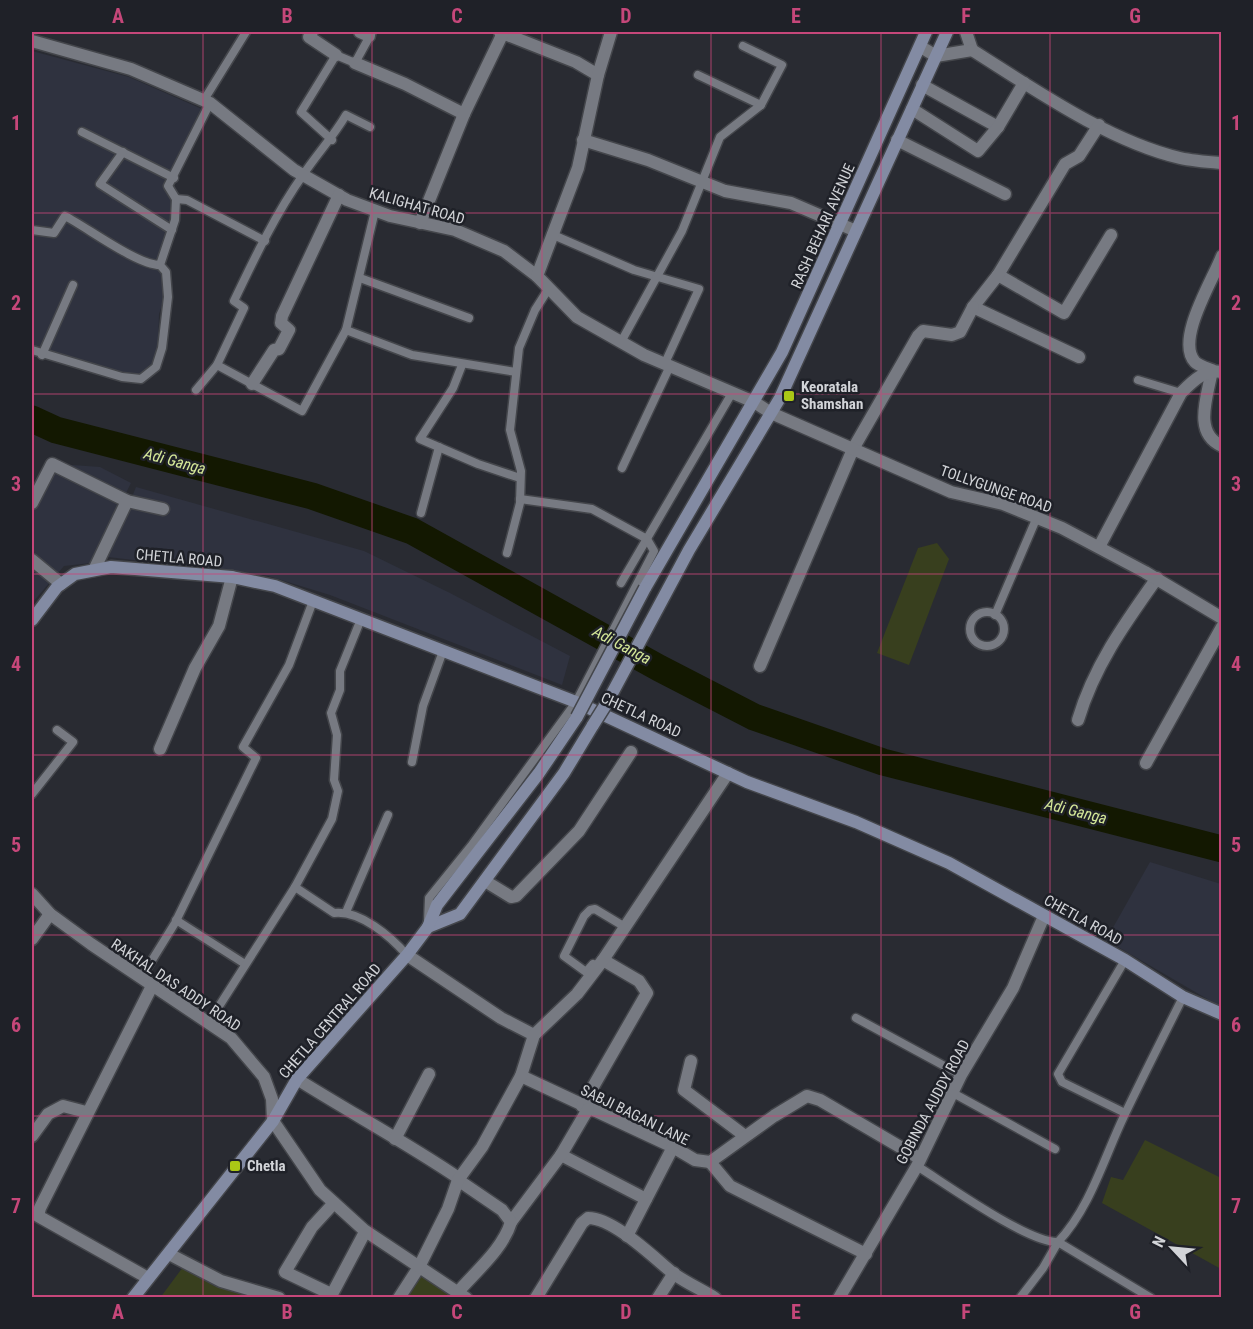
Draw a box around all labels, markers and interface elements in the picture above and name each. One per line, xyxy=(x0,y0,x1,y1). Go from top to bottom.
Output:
text: A xyxy=(112,4,124,28)
text: B xyxy=(281,4,293,28)
text: C xyxy=(451,4,463,28)
text: D xyxy=(620,4,632,28)
text: E xyxy=(791,4,801,28)
text: F xyxy=(961,4,971,28)
text: G xyxy=(1129,4,1141,28)
text: 1 xyxy=(11,111,21,135)
text: 1 xyxy=(1231,111,1241,135)
street label: RASH BEHARI AVENUE xyxy=(787,161,859,291)
street label: KALIGHAT ROAD xyxy=(367,184,467,228)
text: 2 xyxy=(11,291,21,315)
text: 2 xyxy=(1231,291,1241,315)
place label: Keoratala Shamshan xyxy=(801,378,863,413)
marker: Keoratala Shamshan xyxy=(782,389,796,403)
water label: Adi Ganga xyxy=(141,443,208,478)
street label: TOLLYGUNGE ROAD xyxy=(938,461,1054,517)
text: 3 xyxy=(11,472,21,496)
text: 3 xyxy=(1231,472,1241,496)
street label: CHETLA ROAD xyxy=(135,545,223,571)
water label: Adi Ganga xyxy=(589,621,654,668)
text: 4 xyxy=(11,652,21,676)
text: 4 xyxy=(1231,652,1241,676)
street label: CHETLA ROAD xyxy=(598,689,684,741)
water label: Adi Ganga xyxy=(1042,794,1109,828)
text: 5 xyxy=(11,833,21,857)
text: 5 xyxy=(1231,833,1241,857)
street label: CHETLA ROAD xyxy=(1041,891,1125,949)
street label: RAKHAL DAS ADDY ROAD xyxy=(108,935,244,1035)
street label: CHETLA CENTRAL ROAD xyxy=(275,960,385,1082)
text: 6 xyxy=(11,1013,21,1037)
text: 6 xyxy=(1231,1013,1241,1037)
street label: GOBINDA AUDDY ROAD xyxy=(892,1037,974,1167)
street label: SABJI BAGAN LANE xyxy=(578,1081,692,1149)
place label: Chetla xyxy=(247,1157,286,1175)
marker: Chetla xyxy=(228,1159,242,1173)
text: 7 xyxy=(11,1194,21,1218)
text: 7 xyxy=(1231,1194,1241,1218)
north arrow xyxy=(1142,1218,1202,1278)
text: N xyxy=(1148,1233,1170,1250)
text: A xyxy=(112,1300,124,1324)
text: B xyxy=(281,1300,293,1324)
text: C xyxy=(451,1300,463,1324)
text: D xyxy=(620,1300,632,1324)
text: E xyxy=(791,1300,801,1324)
text: F xyxy=(961,1300,971,1324)
text: G xyxy=(1129,1300,1141,1324)

